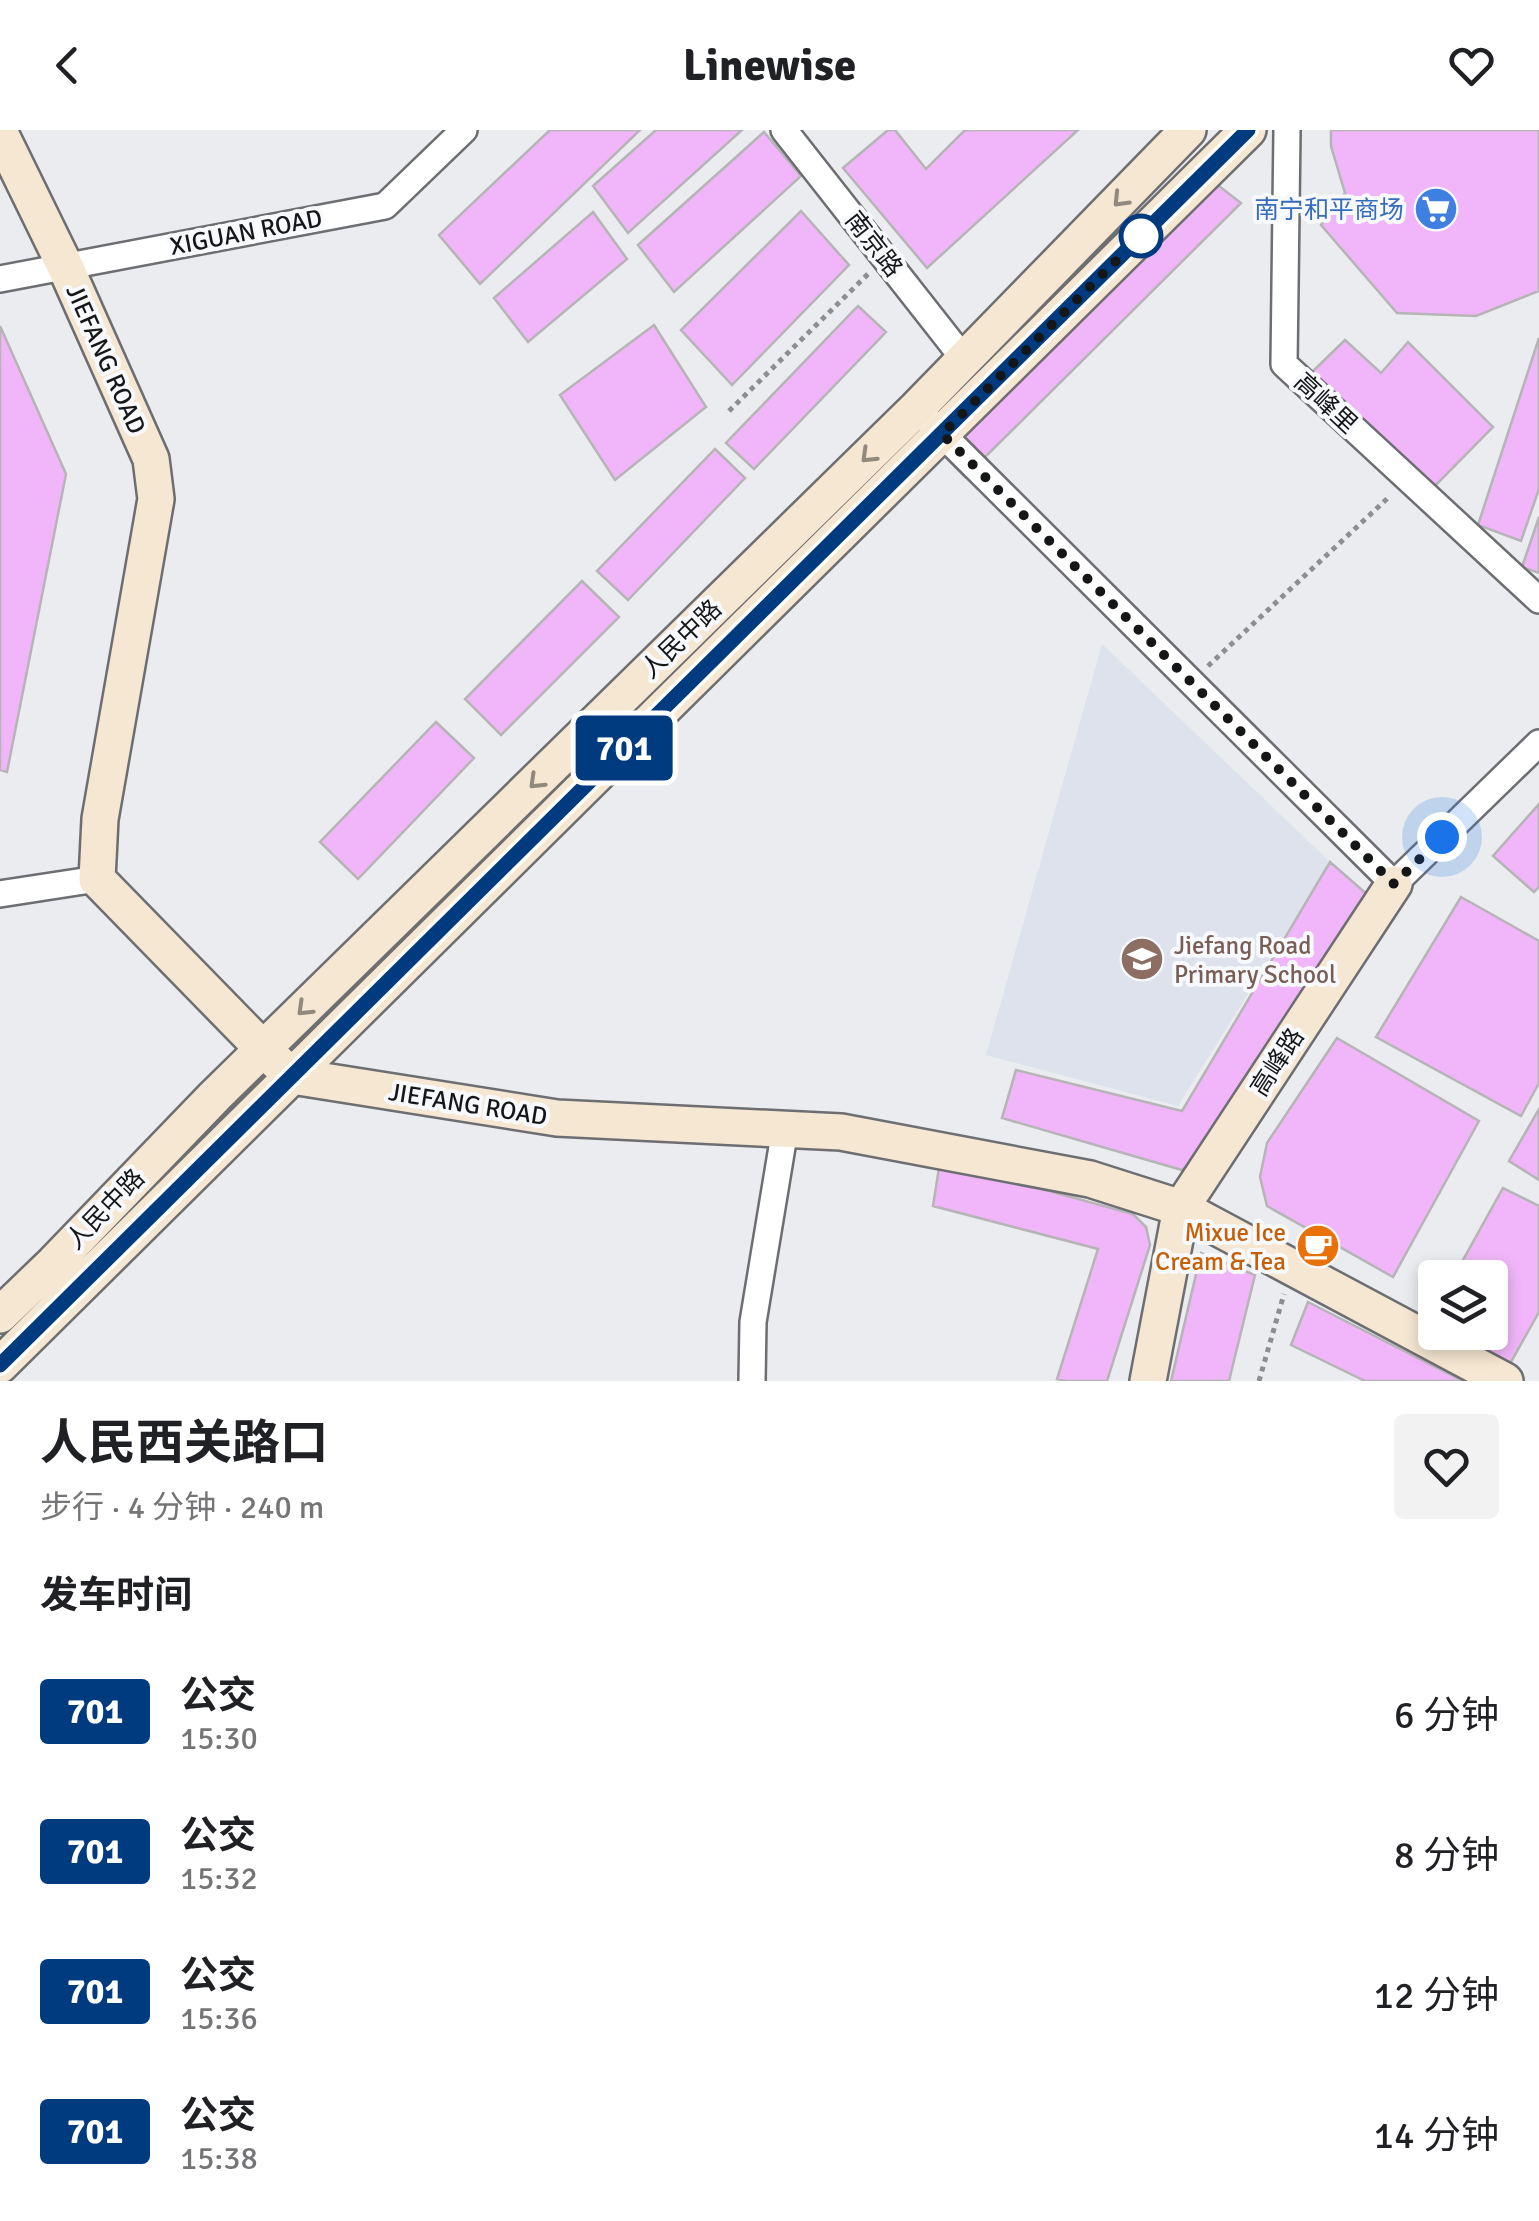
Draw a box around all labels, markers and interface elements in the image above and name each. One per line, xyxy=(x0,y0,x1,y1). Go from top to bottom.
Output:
icon: back xyxy=(40,38,95,93)
text: Linewise xyxy=(683,38,856,93)
icon: heart xyxy=(1444,38,1499,93)
supermarket icon: 南宁和平商场 xyxy=(1413,186,1459,232)
one-way arrow xyxy=(1114,188,1132,206)
place label: 南宁和平商场 xyxy=(1254,194,1404,225)
street label: XIGUAN ROAD xyxy=(167,202,325,262)
street label: 南京路 xyxy=(839,205,909,283)
unlabelled marker xyxy=(1120,215,1162,257)
street label: JIEFANG ROAD xyxy=(59,279,153,439)
street label: 高峰里 xyxy=(1288,366,1364,440)
one-way arrow xyxy=(861,445,879,463)
street label: 人民中路 xyxy=(634,593,728,685)
line badge: 701 xyxy=(566,716,682,780)
text: 701 xyxy=(596,727,652,770)
one-way arrow xyxy=(529,770,547,788)
your location xyxy=(1417,812,1467,862)
place label: Jiefang Road Primary School xyxy=(1174,930,1336,990)
school or university icon: Jiefang Road Primary School xyxy=(1119,936,1165,982)
one-way arrow xyxy=(297,998,315,1016)
street label: 高峰路 xyxy=(1244,1022,1310,1102)
street label: JIEFANG ROAD xyxy=(386,1076,550,1132)
street label: 人民中路 xyxy=(59,1162,151,1256)
place label: Mixue Ice Cream & Tea xyxy=(1155,1217,1286,1277)
cafe icon: Mixue Ice Cream & Tea xyxy=(1295,1223,1341,1269)
map controls xyxy=(1418,1260,1508,1350)
button: layers xyxy=(1418,1260,1508,1350)
text: 人民西关路口 xyxy=(40,1414,328,1473)
button: heart xyxy=(1394,1414,1499,1519)
text: 步行 · 4 分钟 · 240 m xyxy=(40,1488,324,1527)
text: 发车时间 xyxy=(40,1572,192,1619)
text: 公交 xyxy=(180,1672,256,1719)
text: 701 xyxy=(67,1690,123,1733)
text: 6 分钟 xyxy=(1394,1692,1499,1739)
text: 15:30 xyxy=(180,1719,258,1758)
text: 公交 xyxy=(180,1812,256,1859)
text: 701 xyxy=(67,1830,123,1873)
text: 8 分钟 xyxy=(1394,1832,1499,1879)
text: 15:32 xyxy=(180,1859,258,1898)
text: 公交 xyxy=(180,1952,256,1999)
text: 701 xyxy=(67,1970,123,2013)
text: 12 分钟 xyxy=(1374,1972,1499,2019)
text: 15:36 xyxy=(180,1999,258,2038)
text: 公交 xyxy=(180,2092,256,2139)
text: 701 xyxy=(67,2110,123,2153)
text: 14 分钟 xyxy=(1374,2112,1499,2159)
text: 15:38 xyxy=(180,2139,258,2178)

